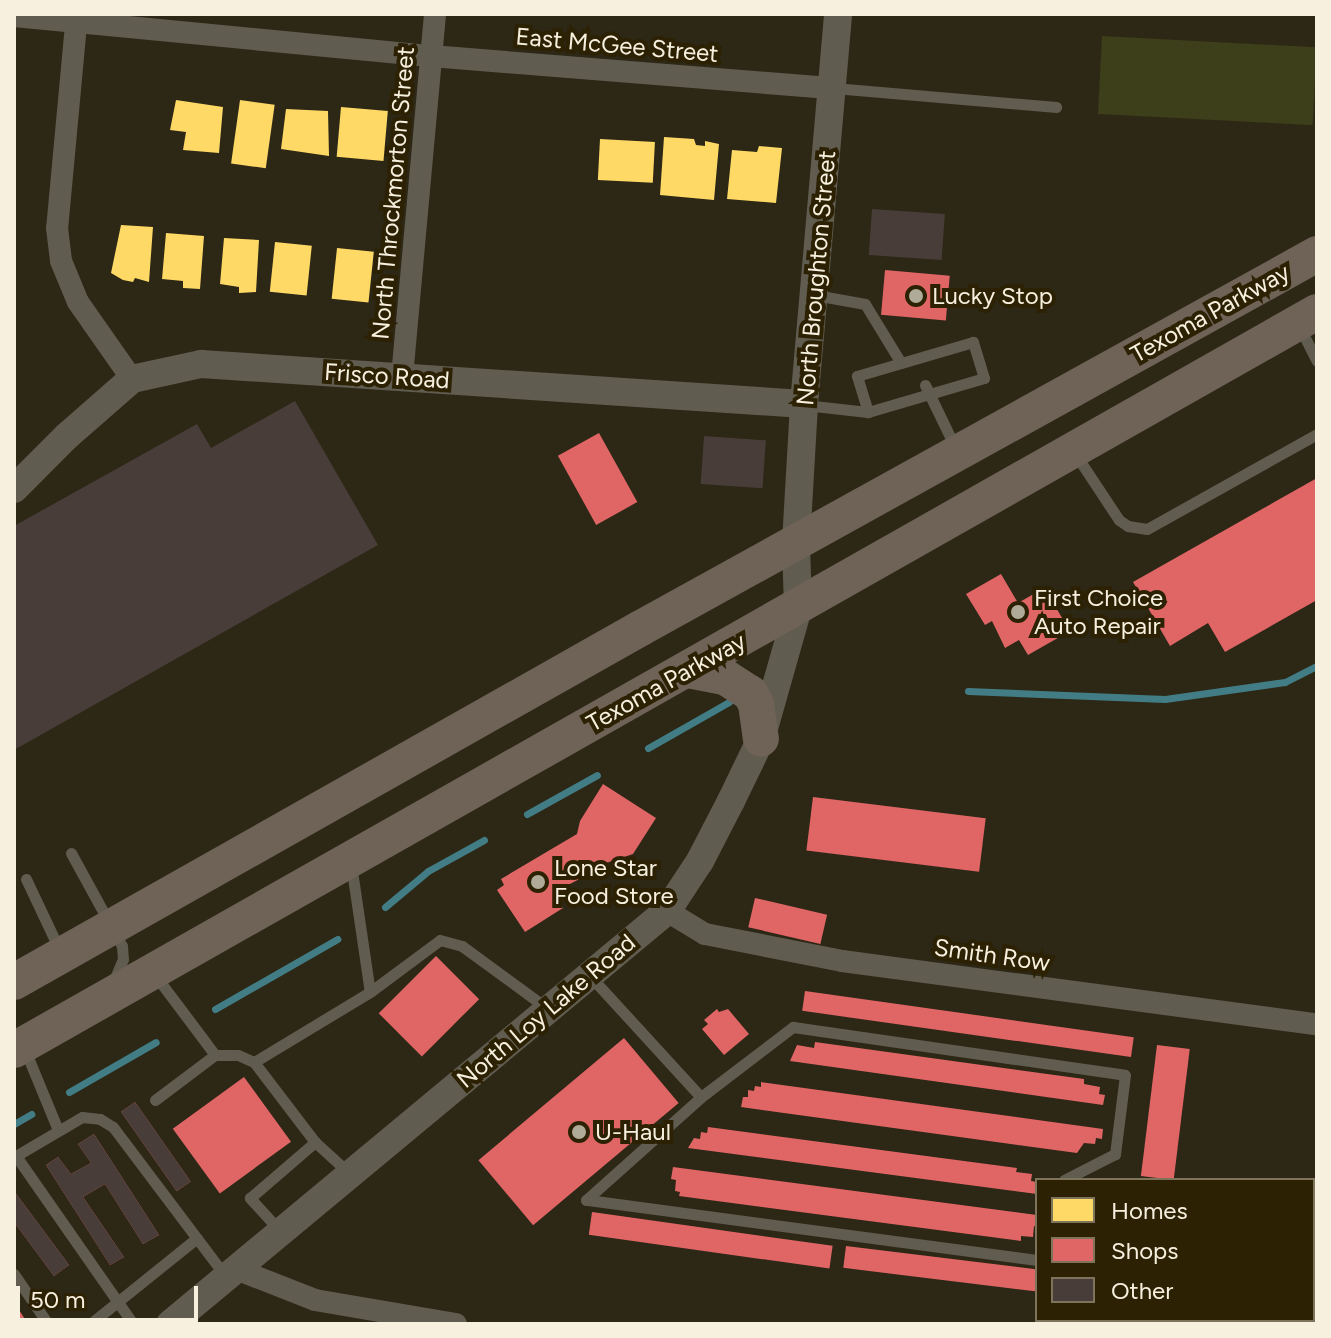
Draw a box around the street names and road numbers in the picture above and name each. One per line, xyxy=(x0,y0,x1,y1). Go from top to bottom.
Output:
street label: East McGee Street xyxy=(514,22,720,68)
street label: North Throckmorton Street xyxy=(366,45,420,341)
street label: North Broughton Street xyxy=(790,149,842,407)
street label: Texoma Parkway xyxy=(1125,257,1295,369)
street label: Frisco Road xyxy=(323,357,451,395)
street label: Texoma Parkway xyxy=(581,626,751,738)
street label: North Loy Lake Road xyxy=(451,928,641,1094)
street label: Smith Row xyxy=(932,933,1052,977)

